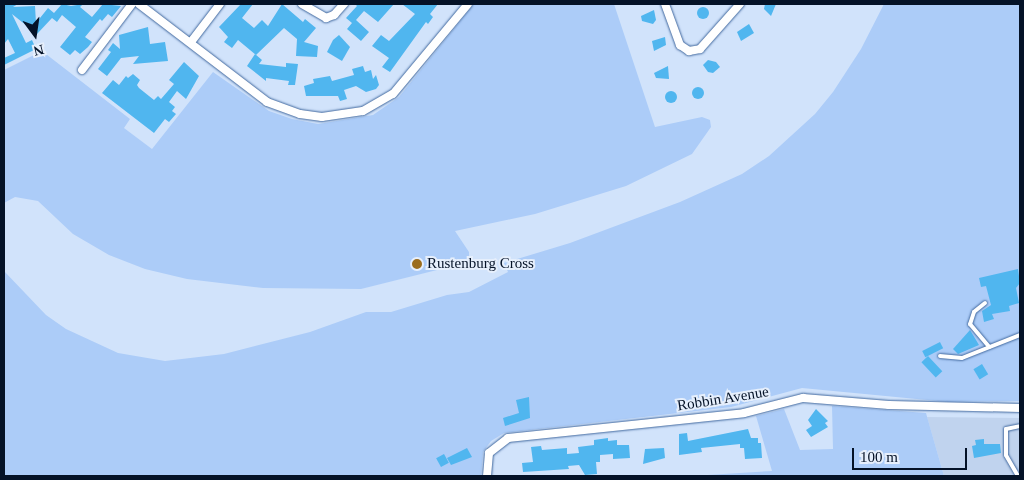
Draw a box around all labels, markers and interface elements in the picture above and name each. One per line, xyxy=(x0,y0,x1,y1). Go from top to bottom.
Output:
north arrow xyxy=(10,10,60,60)
text: N xyxy=(32,42,45,59)
place label: Rustenburg Cross xyxy=(427,255,534,273)
marker: Rustenburg Cross xyxy=(411,258,423,270)
street label: Robbin Avenue xyxy=(675,383,771,415)
scale bar xyxy=(854,438,969,470)
text: 100 m xyxy=(860,449,898,465)

